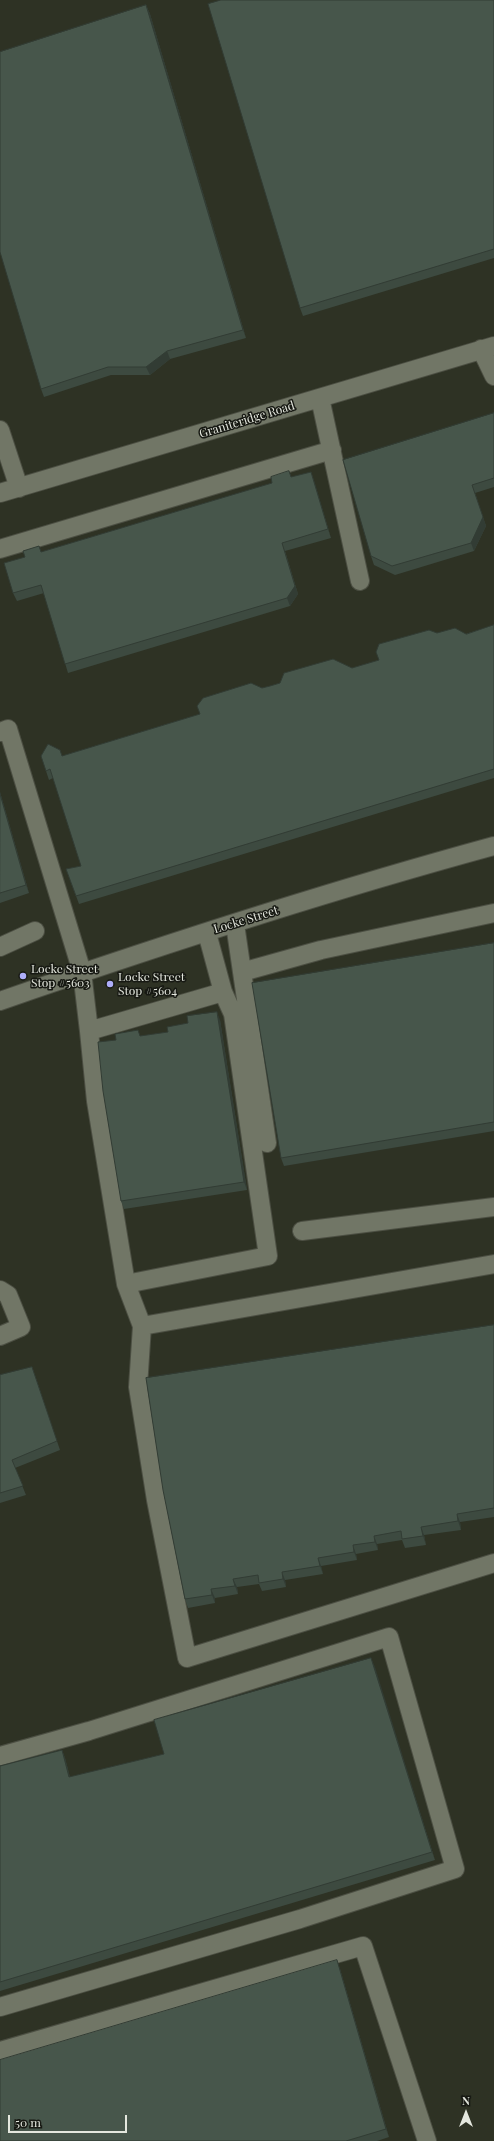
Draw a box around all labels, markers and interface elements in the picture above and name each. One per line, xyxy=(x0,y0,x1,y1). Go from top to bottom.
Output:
street label: Graniteridge Road xyxy=(197,399,297,441)
street label: Locke Street xyxy=(212,903,280,937)
place label: Locke Street Stop #5603 xyxy=(31,962,98,990)
place label: Locke Street Stop #5604 xyxy=(118,970,185,998)
marker: Locke Street Stop #5603 xyxy=(18,971,28,981)
marker: Locke Street Stop #5604 xyxy=(105,979,115,989)
north arrow xyxy=(446,2093,486,2133)
text: N xyxy=(462,2093,470,2108)
scale bar xyxy=(10,2107,129,2133)
text: 50 m xyxy=(15,2114,41,2130)

